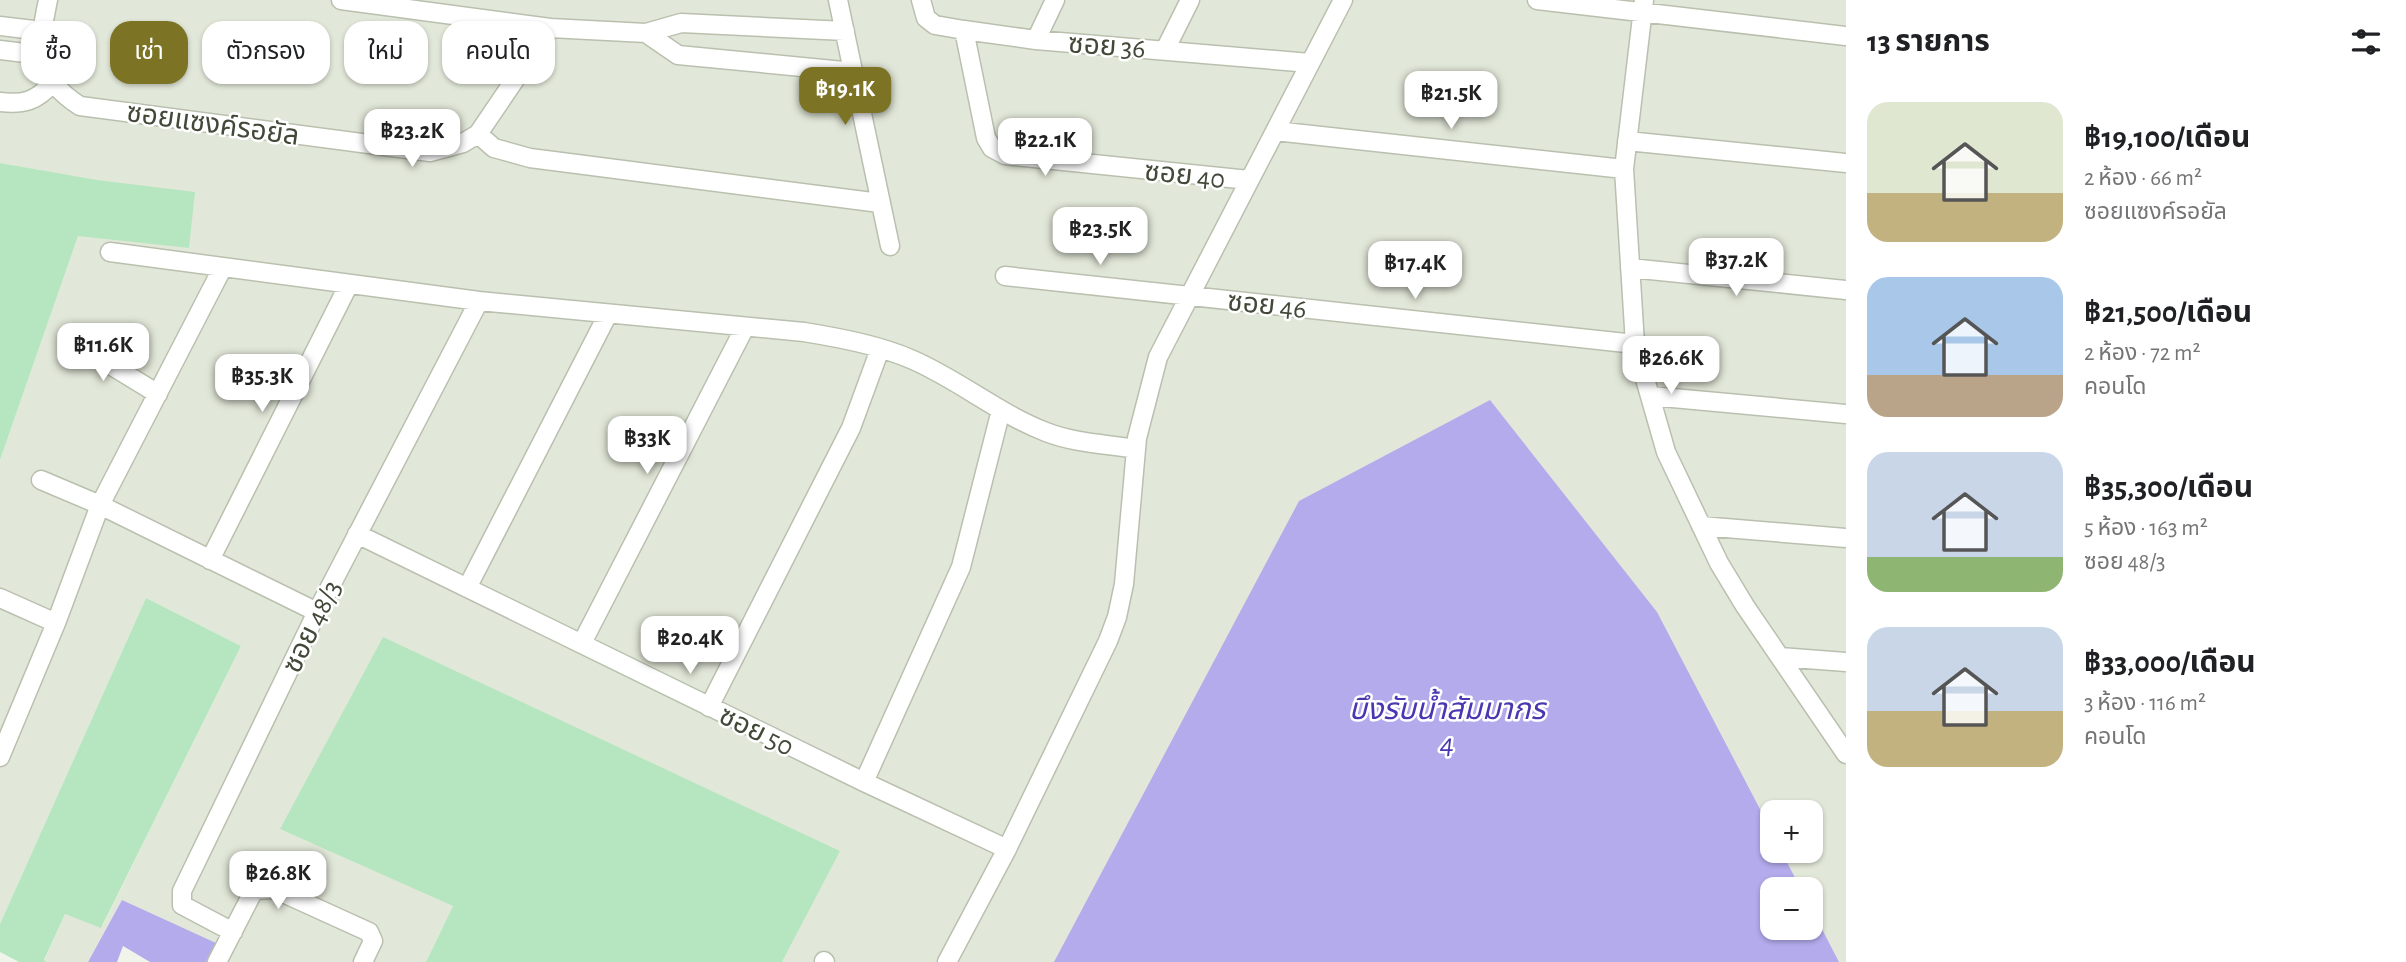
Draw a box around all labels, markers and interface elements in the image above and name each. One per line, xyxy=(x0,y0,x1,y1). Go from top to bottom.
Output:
chip: ซื้อ xyxy=(21,21,96,84)
chip: เช่า xyxy=(110,21,188,84)
chip: ตัวกรอง xyxy=(202,21,330,84)
chip: ใหม่ xyxy=(344,21,428,84)
chip: คอนโด xyxy=(442,21,555,84)
icon: filters xyxy=(2347,23,2385,61)
text: 13 รายการ xyxy=(1867,27,1990,57)
street label: ซอย 36 xyxy=(1067,30,1147,64)
pin: ฿19.1K xyxy=(788,68,902,127)
pin: ฿21.5K xyxy=(1394,72,1508,131)
text: ฿19.1K xyxy=(815,78,875,101)
text: ฿21.5K xyxy=(1420,82,1482,105)
street label: ซอยแซงค์รอยัล xyxy=(125,98,301,151)
pin: ฿23.2K xyxy=(355,110,469,169)
pin: ฿22.1K xyxy=(988,118,1102,178)
text: ฿23.2K xyxy=(380,120,444,143)
text: ฿19,100/เดือน xyxy=(2084,123,2250,153)
text: ฿22.1K xyxy=(1014,129,1076,152)
icon: home xyxy=(1923,130,2007,214)
street label: ซอย 40 xyxy=(1143,158,1227,194)
text: 2 ห้อง · 66 m² xyxy=(2084,167,2202,190)
text: ซอยแซงค์รอยัล xyxy=(2084,201,2227,224)
pin: ฿23.5K xyxy=(1043,208,1157,267)
text: ฿23.5K xyxy=(1069,218,1131,241)
pin: ฿37.2K xyxy=(1679,238,1793,298)
pin: ฿17.4K xyxy=(1358,242,1472,301)
text: ฿37.2K xyxy=(1705,249,1767,272)
text: ฿17.4K xyxy=(1384,252,1446,275)
street label: ซอย 46 xyxy=(1226,288,1308,324)
text: ฿21,500/เดือน xyxy=(2084,298,2252,328)
icon: home xyxy=(1923,305,2007,389)
pin: ฿11.6K xyxy=(46,324,160,383)
text: ฿11.6K xyxy=(73,334,133,357)
pin: ฿26.6K xyxy=(1614,336,1728,396)
text: 2 ห้อง · 72 m² xyxy=(2084,342,2200,365)
text: ฿26.6K xyxy=(1638,347,1704,370)
pin: ฿35.3K xyxy=(205,354,319,414)
text: ฿35.3K xyxy=(231,365,293,388)
text: คอนโด xyxy=(2084,376,2146,399)
pin: ฿33K xyxy=(606,416,688,476)
text: ฿33K xyxy=(624,427,670,450)
text: ฿35,300/เดือน xyxy=(2084,473,2253,503)
icon: home xyxy=(1923,480,2007,564)
text: 5 ห้อง · 163 m² xyxy=(2084,517,2208,540)
text: ซอย 48/3 xyxy=(2084,551,2166,574)
street label: ซอย 48/3 xyxy=(278,576,347,678)
pin: ฿20.4K xyxy=(633,616,747,676)
text: ฿20.4K xyxy=(657,627,723,650)
text: ฿33,000/เดือน xyxy=(2084,648,2256,678)
icon: home xyxy=(1923,655,2007,739)
water label: บึงรับน้ำสัมมากร 4 xyxy=(1349,688,1548,759)
text: 3 ห้อง · 116 m² xyxy=(2084,692,2206,715)
street label: ซอย 50 xyxy=(714,702,798,762)
text: คอนโด xyxy=(2084,726,2146,749)
map controls xyxy=(1760,800,1823,940)
button: + xyxy=(1760,800,1823,863)
pin: ฿26.8K xyxy=(221,852,335,911)
text: ฿26.8K xyxy=(245,862,311,885)
button: − xyxy=(1760,877,1823,940)

